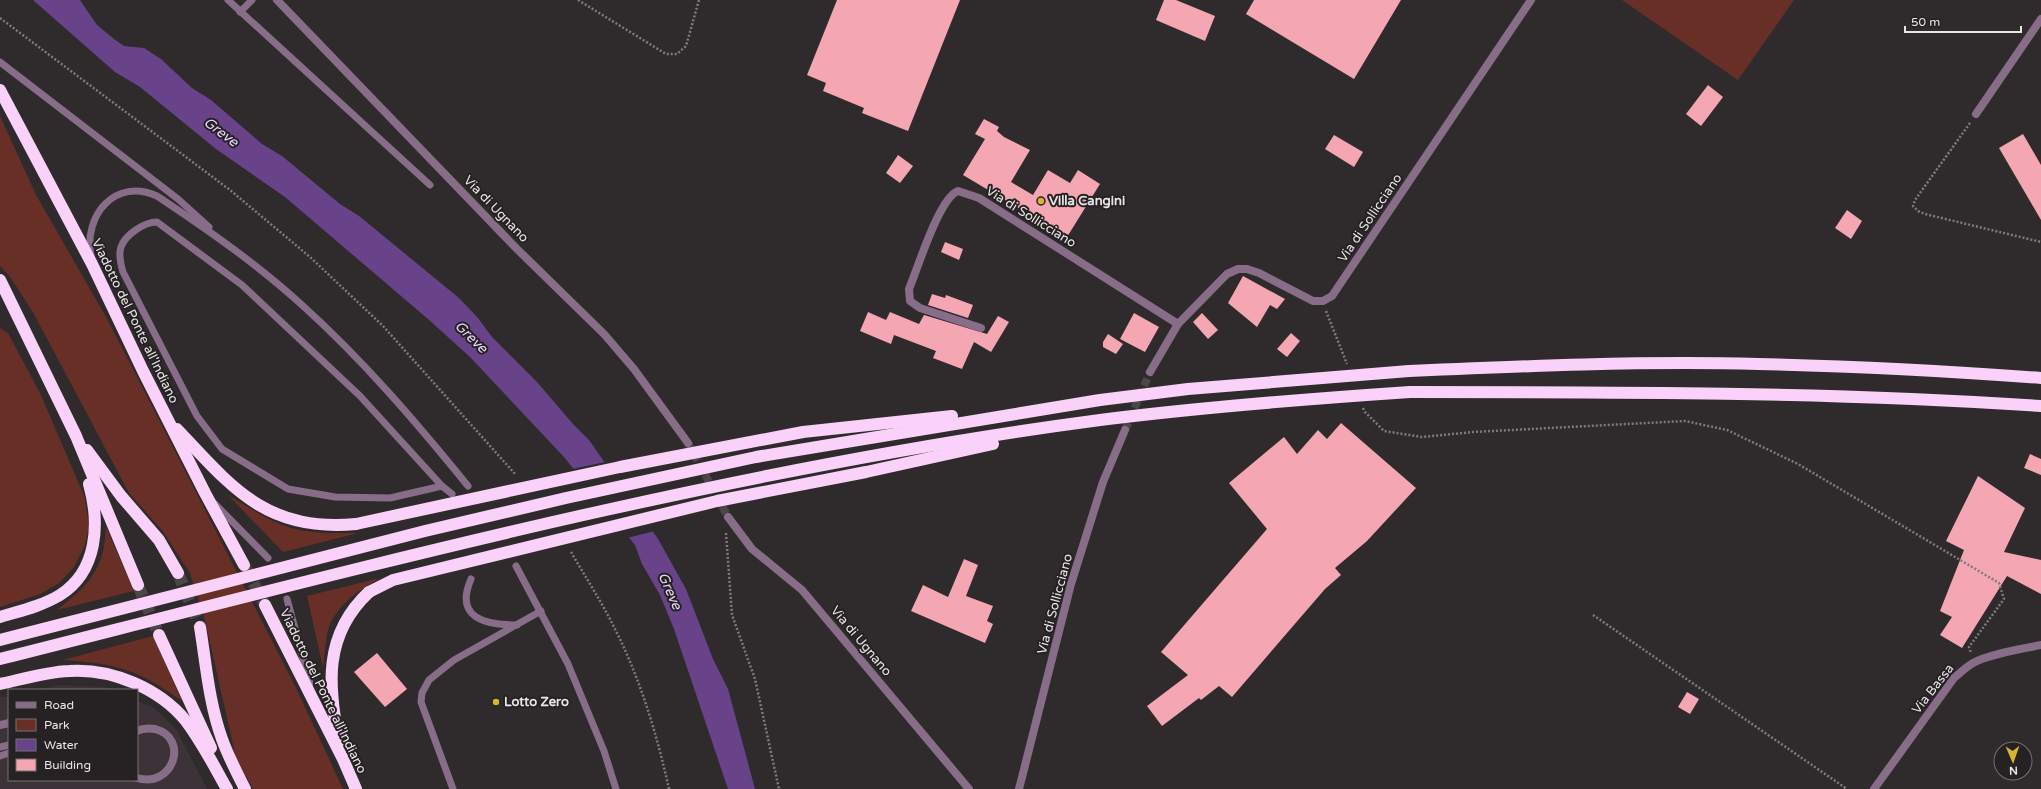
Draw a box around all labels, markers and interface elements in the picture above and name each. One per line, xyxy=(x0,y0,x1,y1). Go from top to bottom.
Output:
scale bar xyxy=(1905,8,2021,34)
text: 50 m xyxy=(1911,15,1940,29)
water label: Greve xyxy=(200,114,242,151)
street label: Via di Sollicciano xyxy=(1334,171,1406,265)
street label: Via di Ugnano xyxy=(460,172,532,246)
street label: Via di Sollicciano xyxy=(983,183,1079,251)
place label: Villa Cangini xyxy=(1049,193,1125,209)
marker: Villa Cangini xyxy=(1036,196,1046,206)
street label: Viadotto del Ponte all'Indiano xyxy=(88,236,182,406)
water label: Greve xyxy=(451,317,492,357)
street label: Via di Sollicciano xyxy=(1034,552,1076,656)
water label: Greve xyxy=(654,570,686,613)
street label: Via di Ugnano xyxy=(827,603,895,679)
street label: Viadotto del Ponte all'Indiano xyxy=(276,606,370,776)
street label: Via Bassa xyxy=(1909,661,1957,717)
legend xyxy=(8,689,138,781)
place label: Lotto Zero xyxy=(504,694,569,710)
marker: Lotto Zero xyxy=(491,697,501,707)
text: Road xyxy=(44,698,74,712)
text: Park xyxy=(44,718,70,732)
text: Water xyxy=(44,738,79,752)
north arrow xyxy=(1993,741,2033,781)
text: Building xyxy=(44,758,91,772)
text: N xyxy=(2009,764,2018,777)

